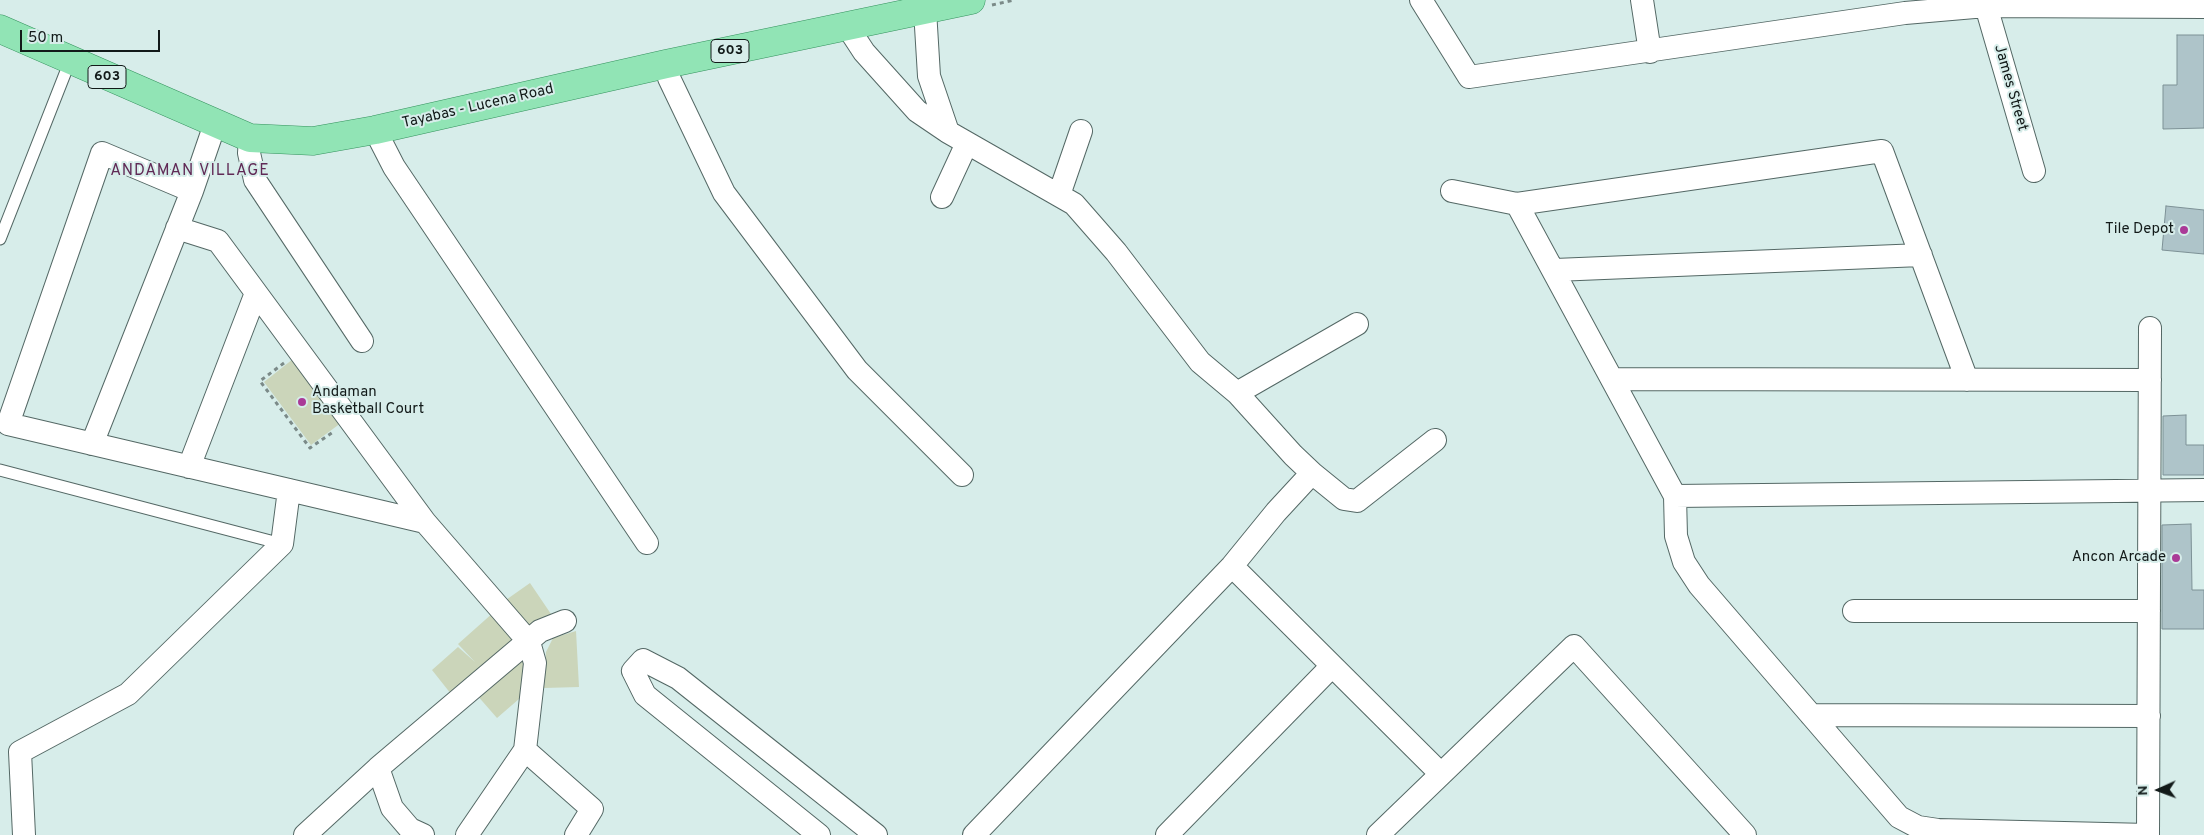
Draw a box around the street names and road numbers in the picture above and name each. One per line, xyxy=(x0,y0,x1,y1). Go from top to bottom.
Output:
road number: 603 xyxy=(711,40,749,62)
street label: James Street xyxy=(1989,43,2031,133)
road number: 603 xyxy=(88,66,126,88)
street label: Tayabas - Lucena Road xyxy=(400,81,556,133)

